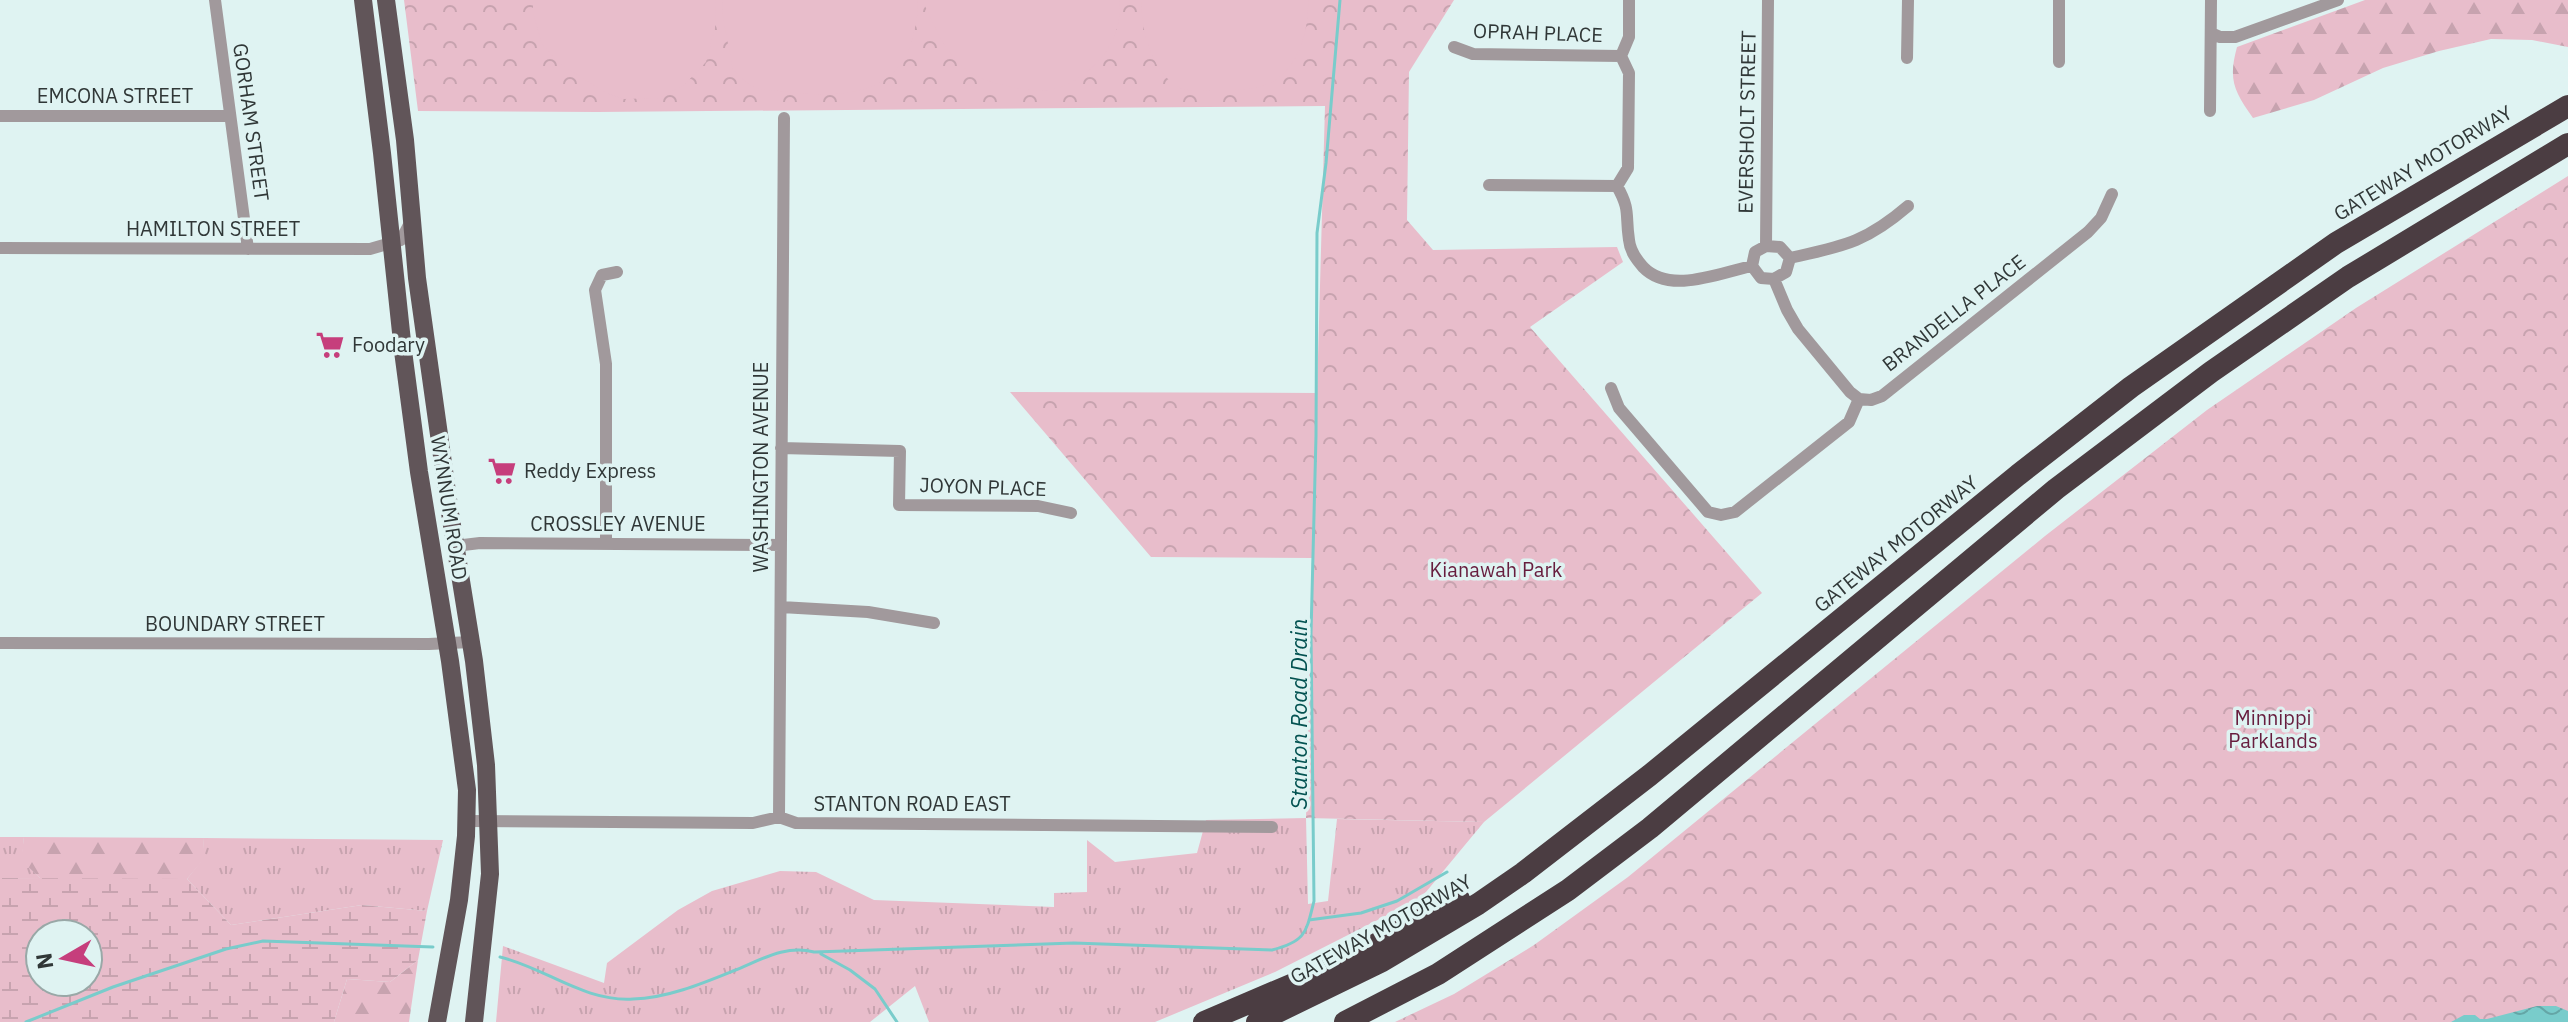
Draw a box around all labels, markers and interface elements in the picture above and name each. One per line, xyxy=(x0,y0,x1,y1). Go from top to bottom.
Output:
street label: OPRAH PLACE xyxy=(1473,17,1603,48)
street label: EVERSHOLT STREET xyxy=(1731,30,1762,214)
street label: GORHAM STREET xyxy=(227,41,276,203)
street label: EMCONA STREET xyxy=(37,82,193,109)
street label: GATEWAY MOTORWAY xyxy=(2328,98,2517,227)
street label: HAMILTON STREET xyxy=(126,215,300,242)
street label: BRANDELLA PLACE xyxy=(1876,248,2031,377)
supermarket icon: Foodary xyxy=(315,330,345,360)
place label: Foodary xyxy=(352,331,425,358)
street label: WASHINGTON AVENUE xyxy=(747,362,774,572)
street label: WYNNUM ROAD xyxy=(425,434,474,582)
supermarket icon: Reddy Express xyxy=(487,456,517,486)
place label: Reddy Express xyxy=(524,457,656,484)
street label: GATEWAY MOTORWAY xyxy=(1808,469,1983,618)
street label: JOYON PLACE xyxy=(919,471,1047,502)
street label: CROSSLEY AVENUE xyxy=(530,510,706,537)
park label: Kianawah Park xyxy=(1430,556,1563,583)
street label: BOUNDARY STREET xyxy=(145,610,325,637)
water label: Stanton Road Drain xyxy=(1284,619,1313,809)
park label: Minnippi Parklands xyxy=(2228,704,2318,754)
street label: STANTON ROAD EAST xyxy=(813,790,1011,817)
street label: GATEWAY MOTORWAY xyxy=(1285,867,1477,990)
north arrow xyxy=(24,918,104,998)
text: N xyxy=(28,951,59,971)

